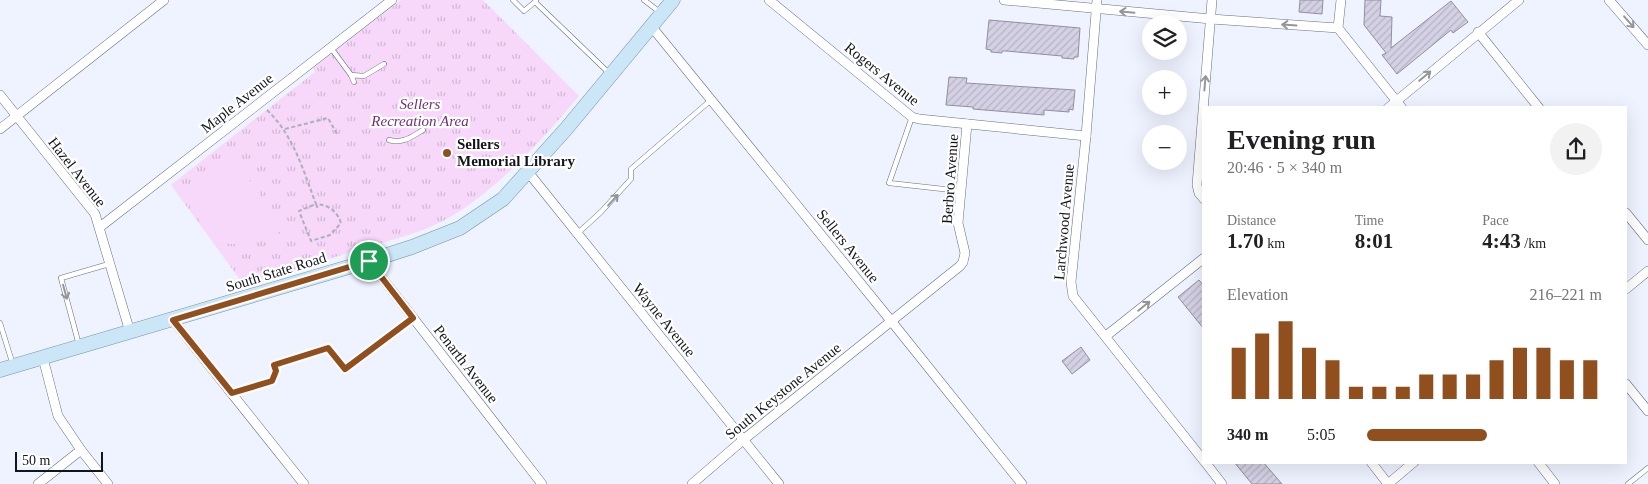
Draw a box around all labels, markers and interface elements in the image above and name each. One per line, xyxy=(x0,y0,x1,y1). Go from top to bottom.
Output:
one-way arrow xyxy=(1120,7,1136,17)
map controls xyxy=(1142,15,1187,170)
button: layers xyxy=(1142,15,1187,60)
one-way arrow xyxy=(1623,16,1634,29)
one-way arrow xyxy=(1282,20,1298,29)
street label: Rogers Avenue xyxy=(842,39,923,109)
street label: Maple Avenue xyxy=(198,70,276,136)
button: + xyxy=(1142,70,1187,115)
one-way arrow xyxy=(1419,71,1432,82)
one-way arrow xyxy=(1201,75,1210,91)
park label: Sellers Recreation Area xyxy=(370,96,469,129)
button: share xyxy=(1550,123,1602,175)
text: Evening run xyxy=(1227,124,1376,155)
button: − xyxy=(1142,125,1187,170)
street label: Berbro Avenue xyxy=(939,133,961,225)
street label: Hazel Avenue xyxy=(45,134,109,210)
place label: Sellers Memorial Library xyxy=(457,136,575,169)
marker: Sellers Memorial Library xyxy=(441,147,453,159)
text: 20:46 · 5 × 340 m xyxy=(1227,159,1342,176)
street label: Larchwood Avenue xyxy=(1051,163,1077,281)
one-way arrow xyxy=(607,193,619,206)
street label: Sellers Avenue xyxy=(814,206,883,286)
text: Distance xyxy=(1227,213,1276,228)
text: Time xyxy=(1355,213,1384,228)
text: Pace xyxy=(1482,213,1509,228)
text: 1.70 xyxy=(1227,229,1264,253)
text: 8:01 xyxy=(1355,229,1393,253)
text: 4:43 xyxy=(1482,229,1521,253)
text: km xyxy=(1264,236,1285,251)
text: /km xyxy=(1521,236,1546,251)
pin xyxy=(348,240,390,282)
icon: arrive xyxy=(355,247,383,275)
street label: South State Road xyxy=(224,249,329,295)
street label: Wayne Avenue xyxy=(630,280,699,360)
one-way arrow xyxy=(61,284,70,300)
text: Elevation xyxy=(1227,286,1288,303)
text: 216–221 m xyxy=(1530,286,1602,303)
one-way arrow xyxy=(1137,300,1150,311)
street label: Penarth Avenue xyxy=(431,322,502,406)
street label: South Keystone Avenue xyxy=(722,339,844,442)
text: 340 m xyxy=(1227,426,1268,443)
text: 5:05 xyxy=(1307,426,1335,443)
scale bar xyxy=(15,449,102,472)
text: 50 m xyxy=(22,453,50,468)

